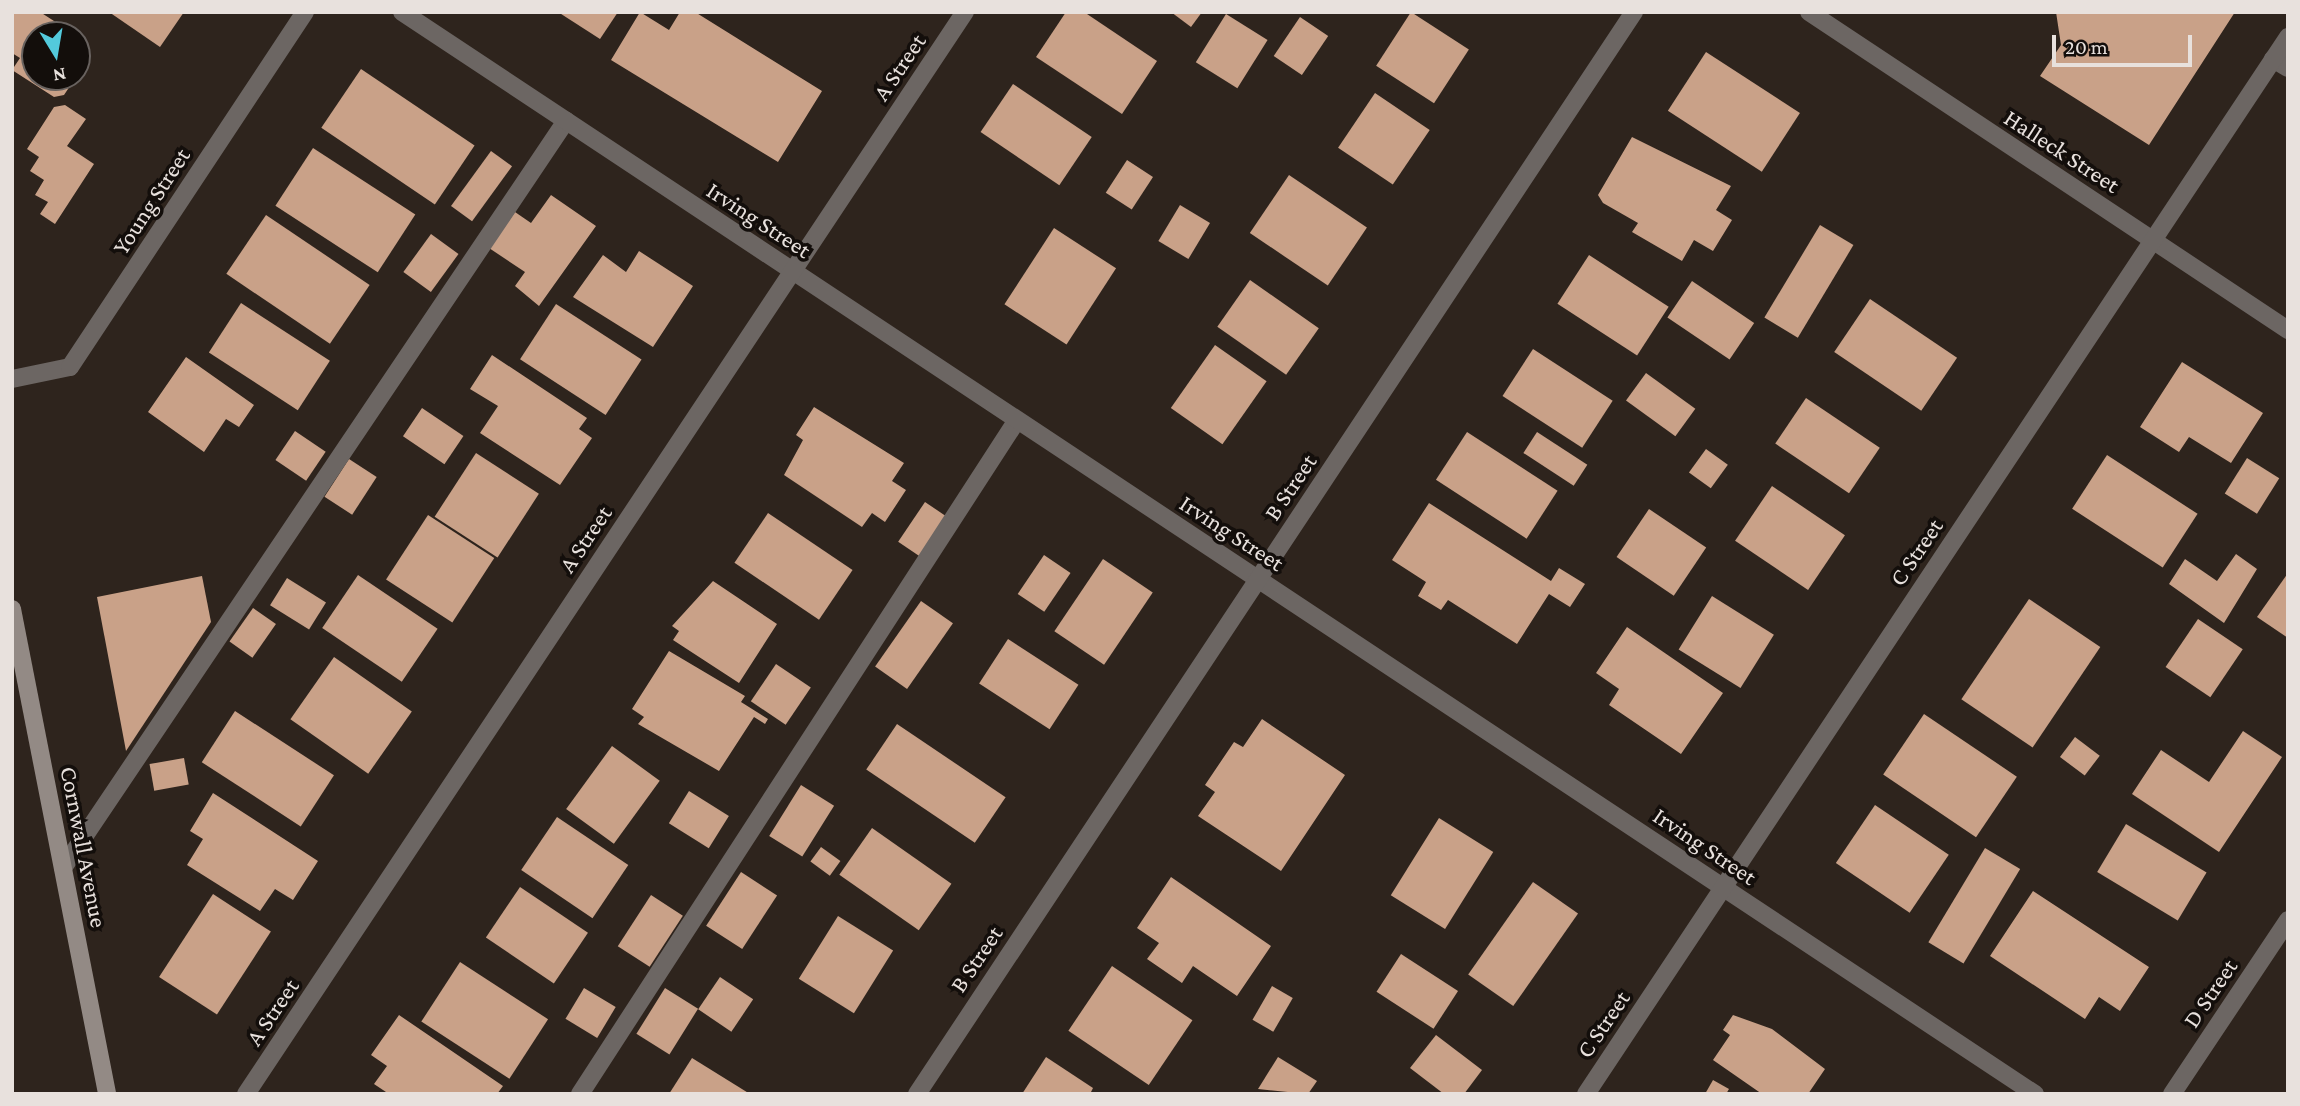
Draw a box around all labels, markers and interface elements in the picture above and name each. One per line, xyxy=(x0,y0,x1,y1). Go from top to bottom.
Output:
north arrow xyxy=(21,21,91,91)
scale bar xyxy=(2055,21,2195,65)
street label: A Street xyxy=(866,28,932,106)
text: 20 m xyxy=(2065,35,2108,59)
text: N xyxy=(51,64,68,87)
street label: Halleck Street xyxy=(1999,103,2125,199)
street label: Young Street xyxy=(106,142,196,260)
street label: Irving Street xyxy=(701,176,817,264)
street label: B Street xyxy=(1257,448,1323,526)
street label: Irving Street xyxy=(1174,489,1290,577)
street label: A Street xyxy=(552,500,618,578)
street label: C Street xyxy=(1883,513,1949,591)
street label: Cornwall Avenue xyxy=(54,764,114,930)
street label: Irving Street xyxy=(1648,801,1762,891)
street label: B Street xyxy=(943,920,1009,998)
street label: D Street xyxy=(2177,953,2243,1033)
street label: A Street xyxy=(239,973,305,1051)
street label: C Street xyxy=(1570,985,1636,1063)

